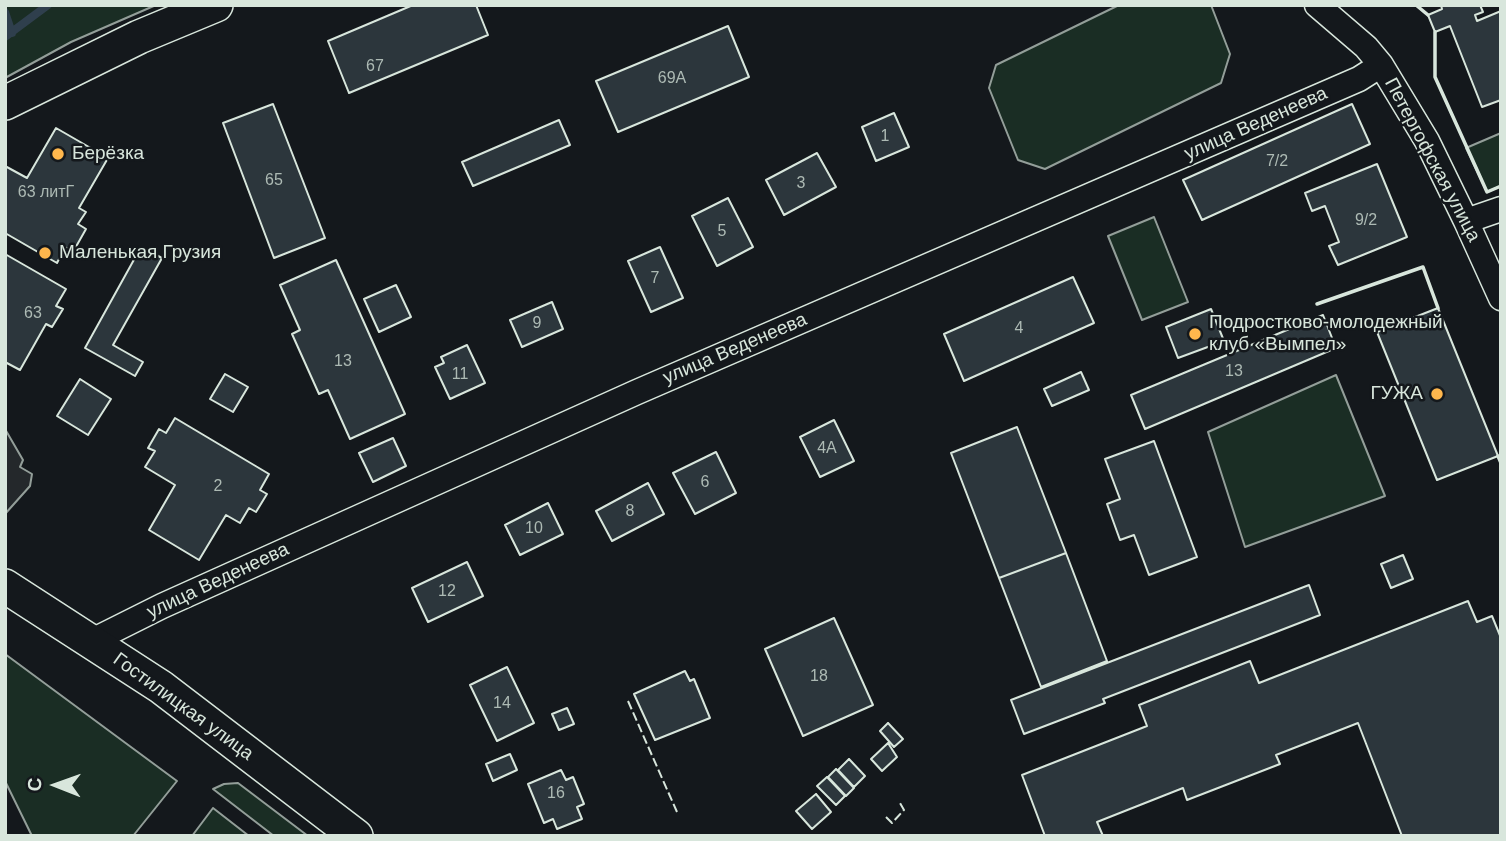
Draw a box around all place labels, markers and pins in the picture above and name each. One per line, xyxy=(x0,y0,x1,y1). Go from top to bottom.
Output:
place label: Берёзка xyxy=(72,143,144,165)
marker: Берёзка xyxy=(50,146,66,162)
place label: Маленькая Грузия xyxy=(59,242,221,264)
marker: Маленькая Грузия xyxy=(37,245,53,261)
place label: Подростково-молодежный клуб «Вымпел» xyxy=(1209,312,1443,356)
marker: Подростково-молодежный клуб «Вымпел» xyxy=(1187,326,1203,342)
place label: ГУЖА xyxy=(1370,383,1423,405)
marker: ГУЖА xyxy=(1429,386,1445,402)

